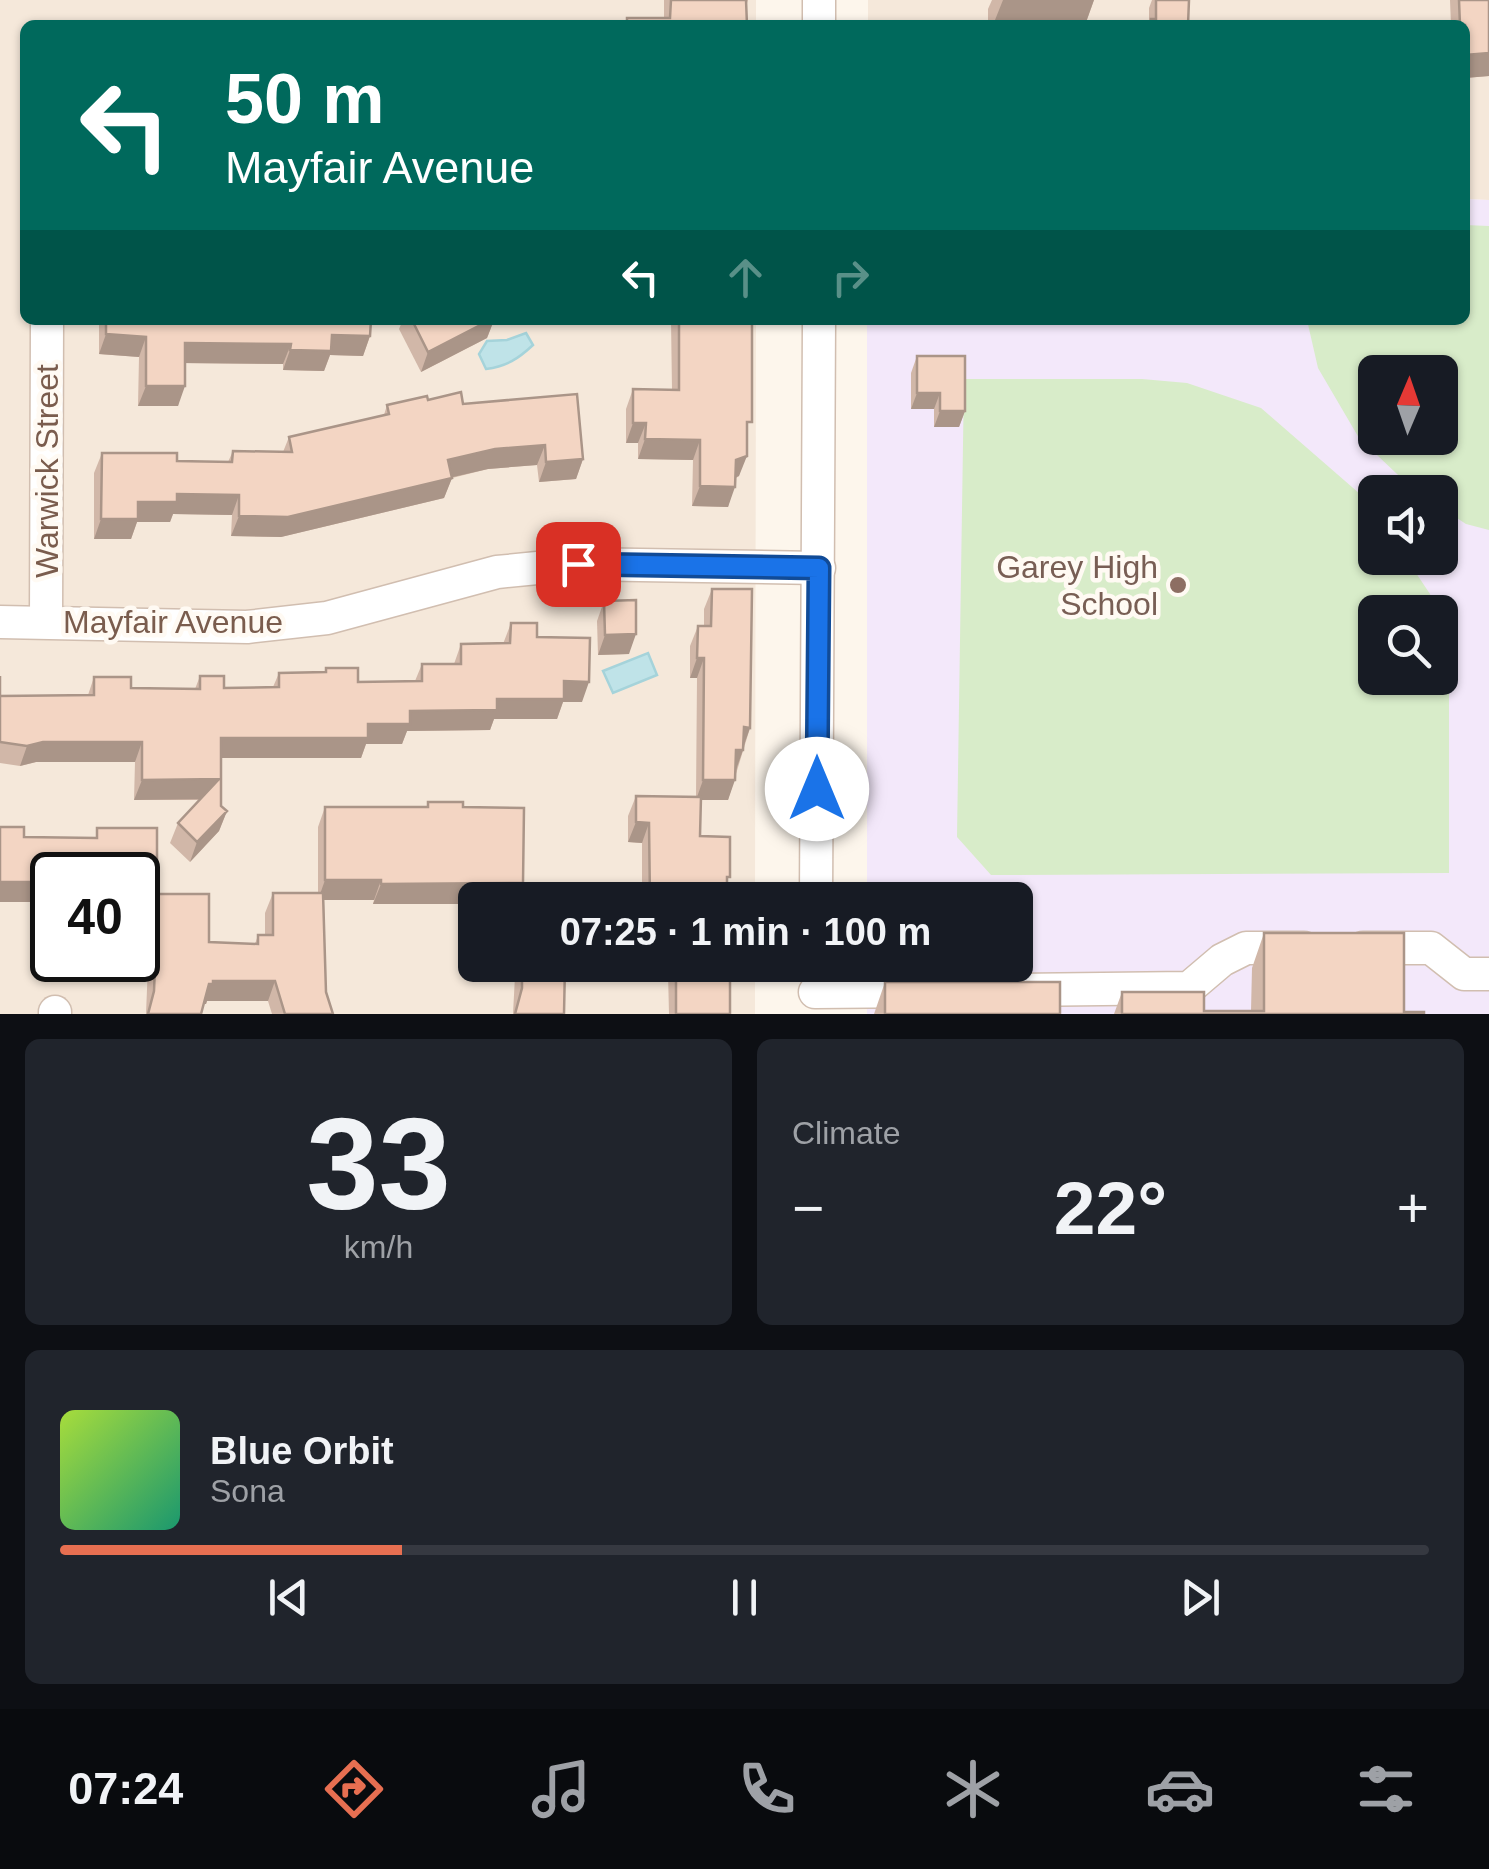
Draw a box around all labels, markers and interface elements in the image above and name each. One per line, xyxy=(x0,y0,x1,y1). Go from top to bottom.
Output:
icon: left xyxy=(60,60,190,190)
text: 50 m xyxy=(225,60,385,138)
text: Mayfair Avenue xyxy=(225,142,534,193)
icon: left xyxy=(613,250,668,305)
icon: ahead xyxy=(718,250,773,305)
icon: right xyxy=(823,250,878,305)
north arrow xyxy=(1358,355,1458,455)
map controls xyxy=(1358,355,1458,695)
street label: Warwick Street xyxy=(29,364,65,578)
button: sound xyxy=(1358,475,1458,575)
pin xyxy=(536,522,621,607)
icon: arrive xyxy=(551,537,606,592)
place label: Garey High School xyxy=(996,549,1158,622)
marker: Garey High School xyxy=(1167,574,1189,596)
button: search xyxy=(1358,595,1458,695)
street label: Mayfair Avenue xyxy=(63,604,283,640)
position arrow xyxy=(765,737,869,841)
speed limit sign: 40 xyxy=(30,852,160,982)
text: 07:25 · 1 min · 100 m xyxy=(560,911,931,953)
text: 33 xyxy=(306,1091,451,1237)
text: Climate xyxy=(792,1115,900,1151)
text: 22° xyxy=(1054,1166,1167,1250)
text: − xyxy=(792,1177,824,1239)
text: + xyxy=(1397,1177,1429,1239)
text: km/h xyxy=(344,1229,413,1265)
text: Blue Orbit xyxy=(210,1430,394,1472)
text: Sona xyxy=(210,1473,285,1509)
icon: previous xyxy=(261,1570,316,1625)
icon: pause xyxy=(717,1570,772,1625)
icon: next xyxy=(1173,1570,1228,1625)
icon: directions xyxy=(319,1754,389,1824)
icon: music xyxy=(526,1754,596,1824)
icon: phone xyxy=(732,1754,802,1824)
icon: climate xyxy=(938,1754,1008,1824)
icon: car xyxy=(1145,1754,1215,1824)
icon: filters xyxy=(1351,1754,1421,1824)
text: 07:24 xyxy=(68,1763,183,1814)

